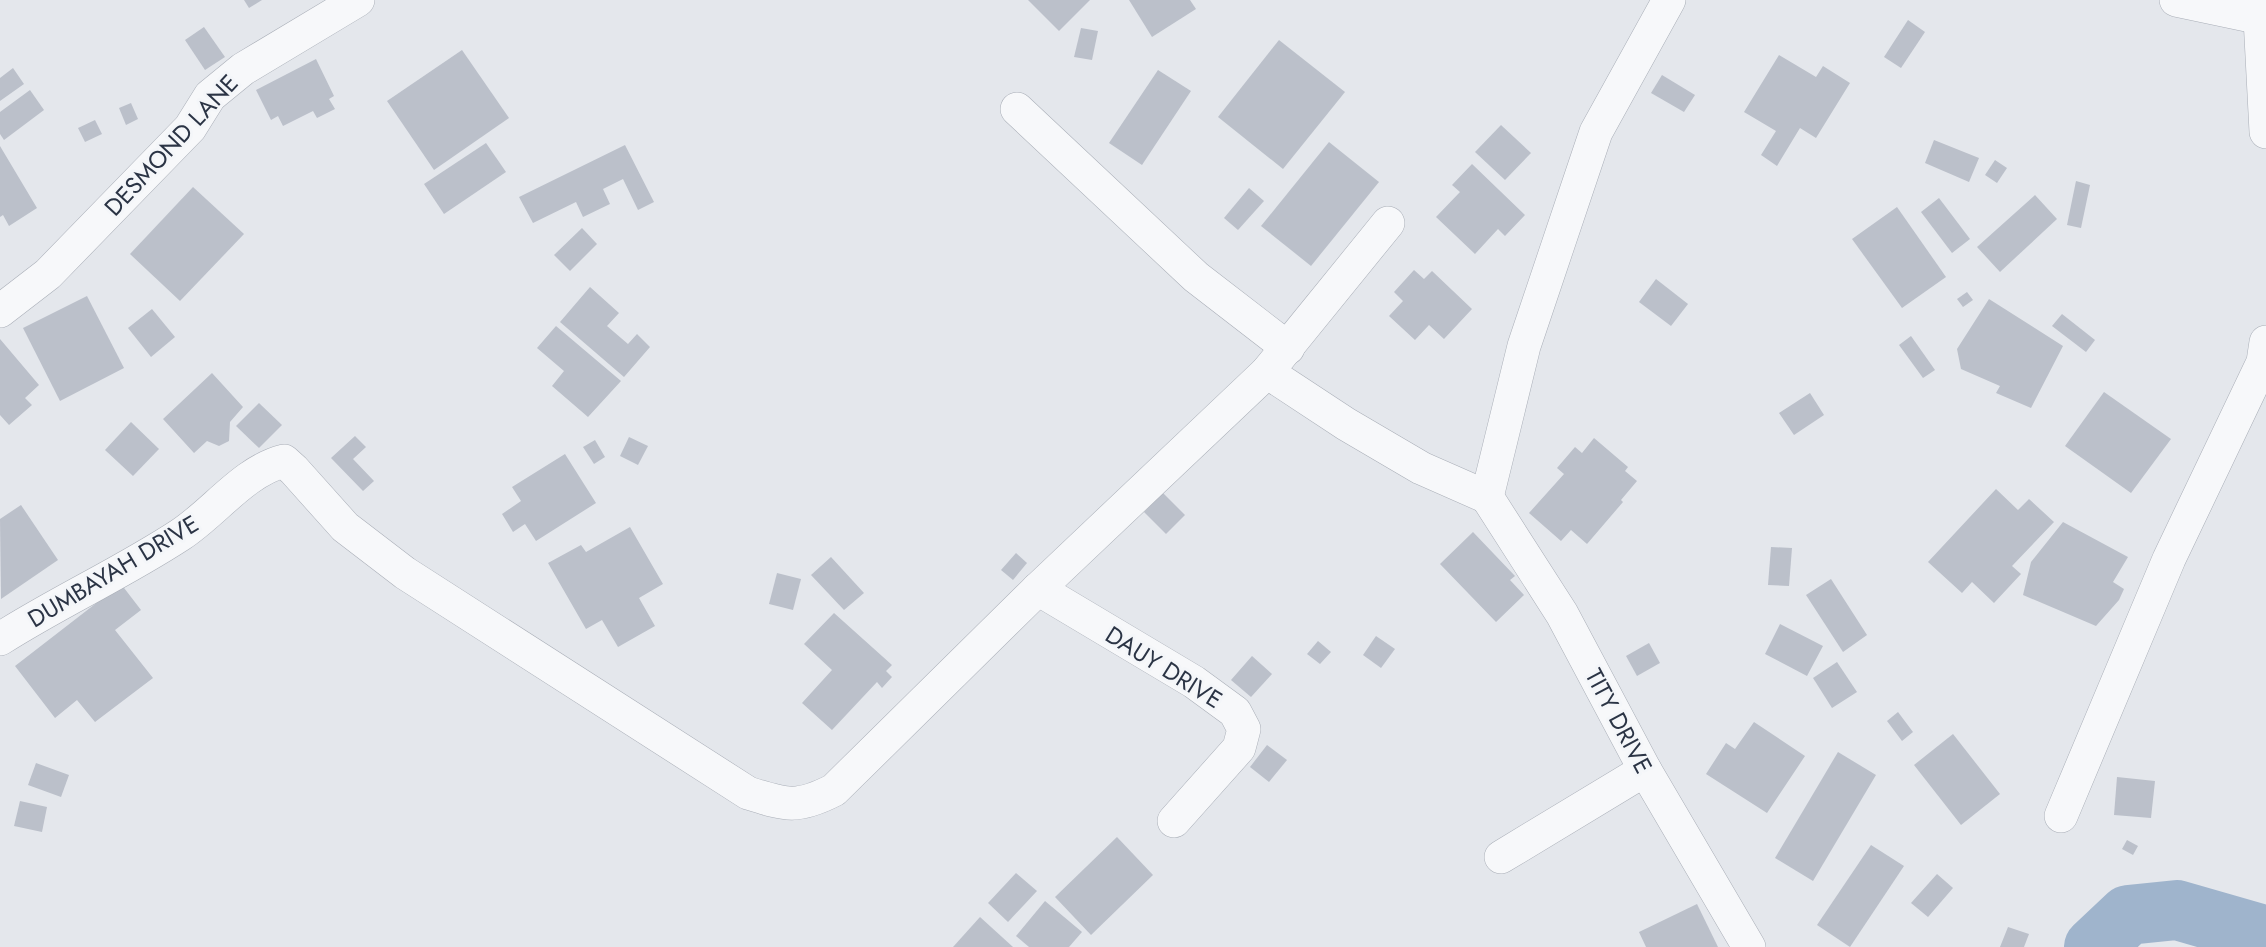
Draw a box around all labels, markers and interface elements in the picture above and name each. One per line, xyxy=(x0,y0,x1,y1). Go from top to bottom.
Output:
street label: DESMOND LANE xyxy=(96,66,246,224)
street label: DUMBAYAH DRIVE xyxy=(21,506,205,636)
street label: DAUY DRIVE xyxy=(1099,617,1229,717)
street label: TITY DRIVE xyxy=(1577,662,1661,780)

